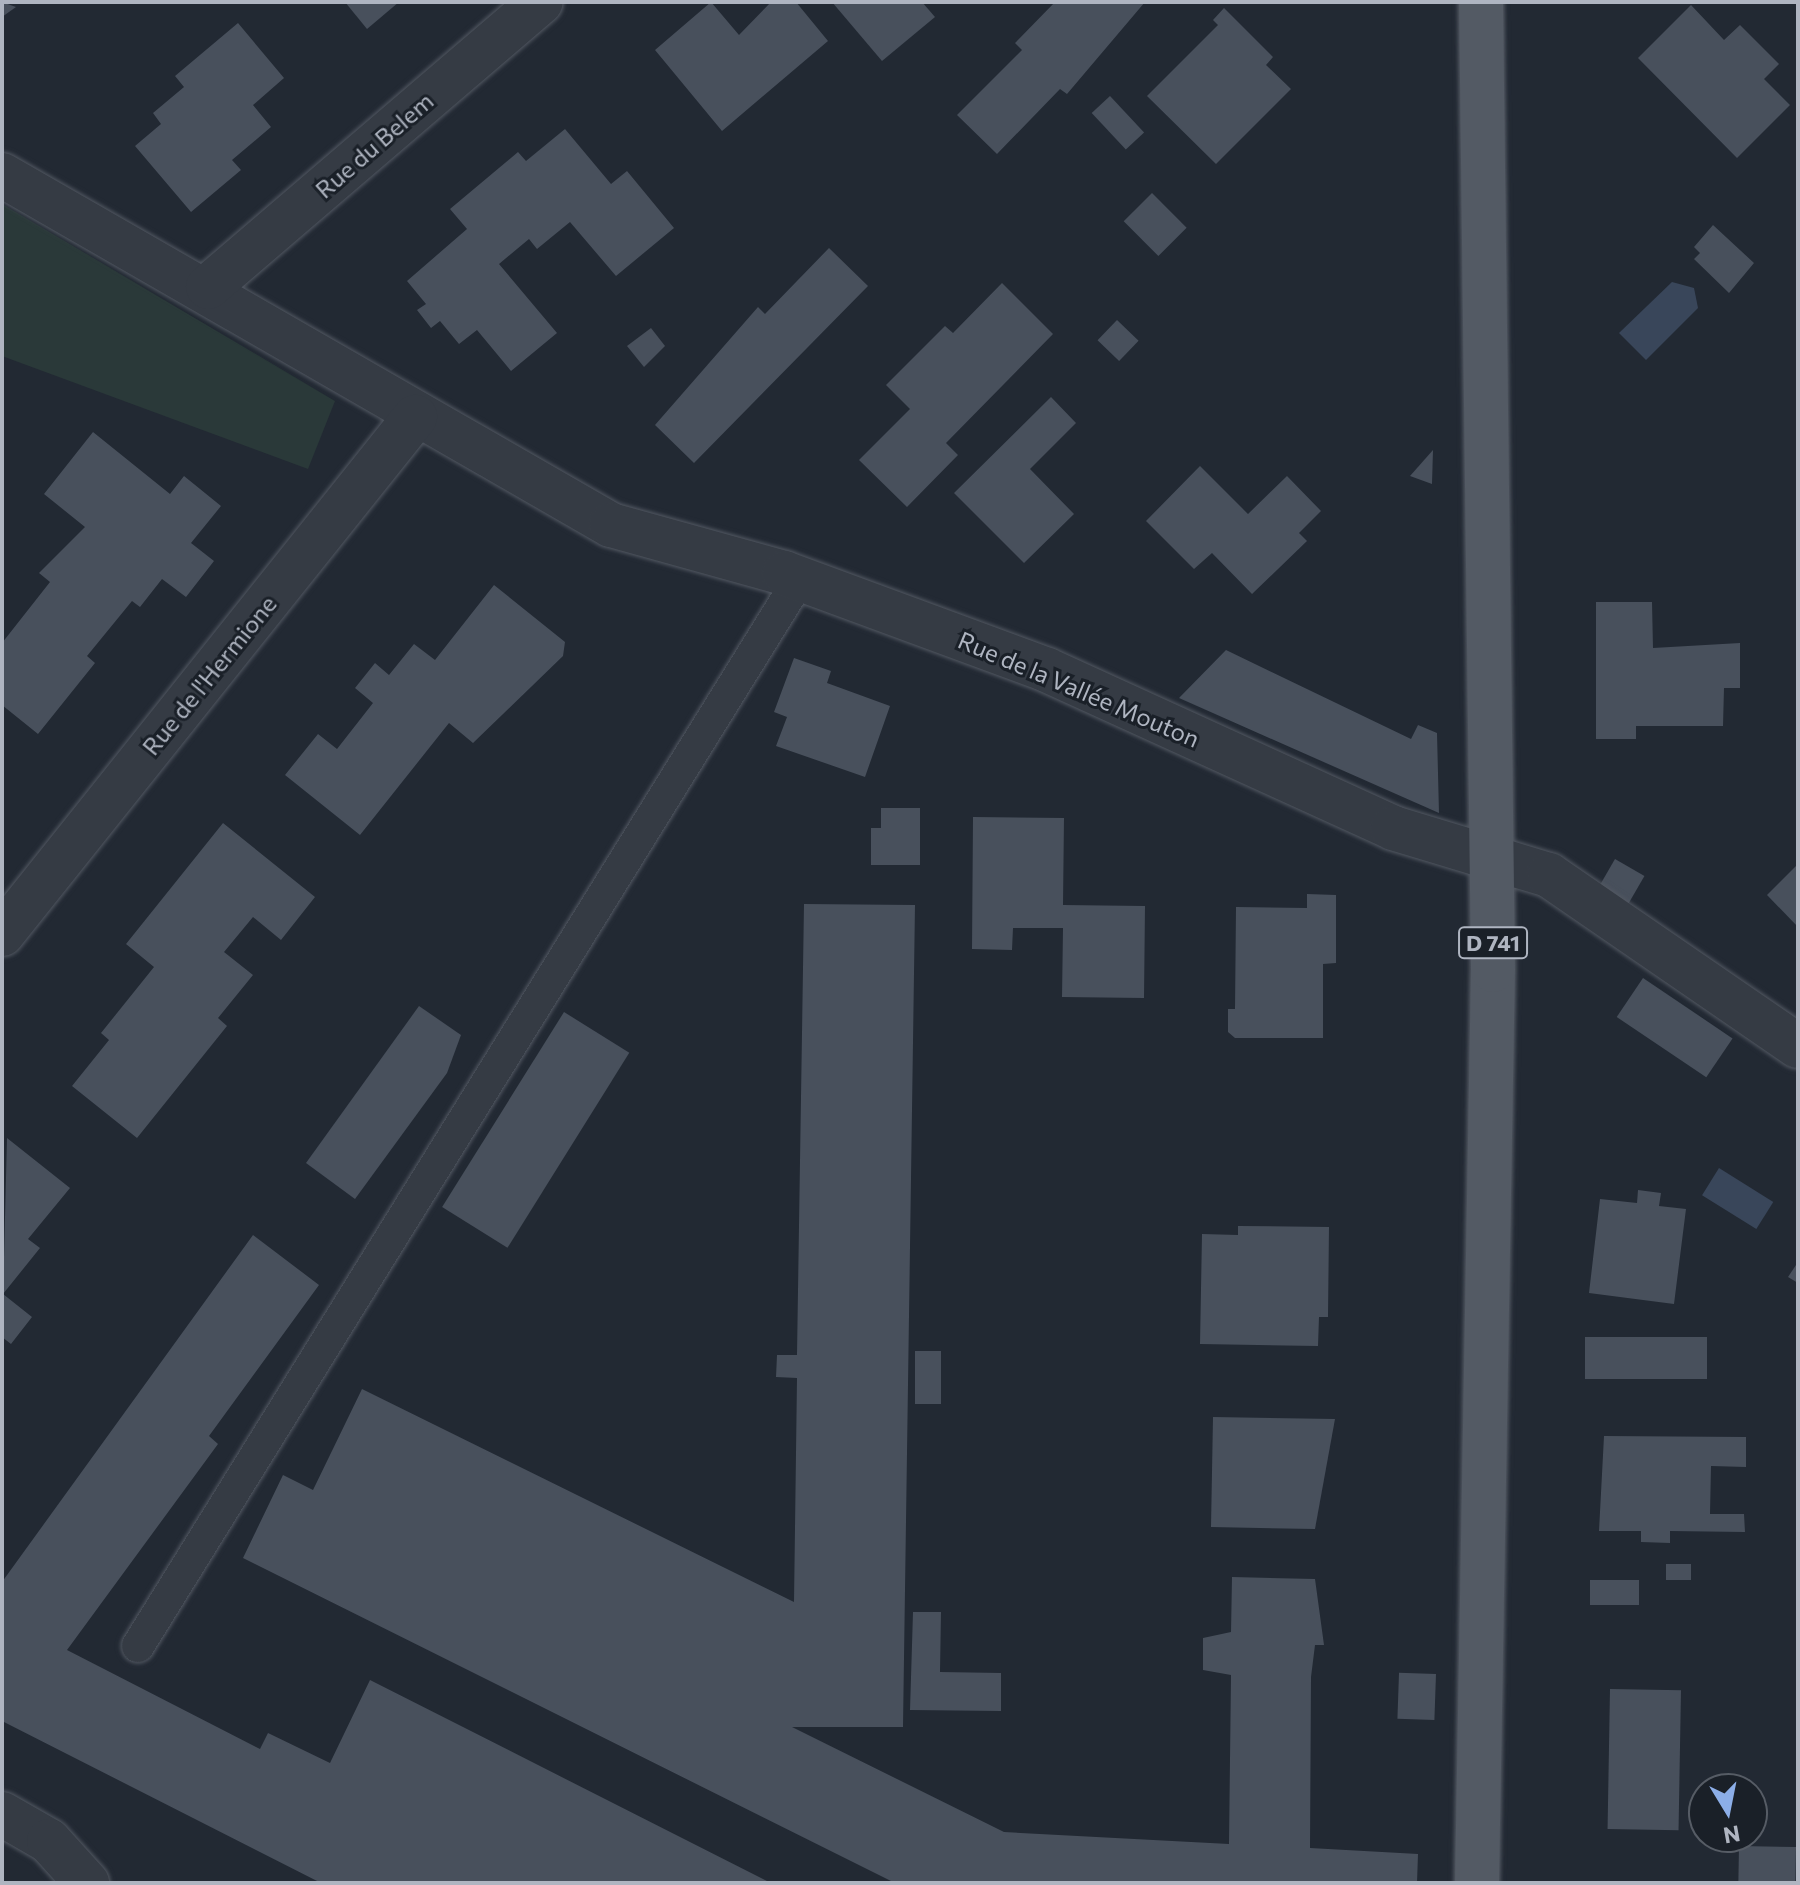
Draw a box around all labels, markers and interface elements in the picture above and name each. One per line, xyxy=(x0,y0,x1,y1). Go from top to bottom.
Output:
street label: Rue du Belem xyxy=(309,86,439,204)
street label: Rue de l'Hermione xyxy=(136,589,282,761)
street label: Rue de la Vallée Mouton xyxy=(954,625,1204,753)
road number: D 741 xyxy=(1457,925,1529,961)
north arrow xyxy=(1688,1773,1768,1853)
text: N xyxy=(1721,1820,1742,1850)

